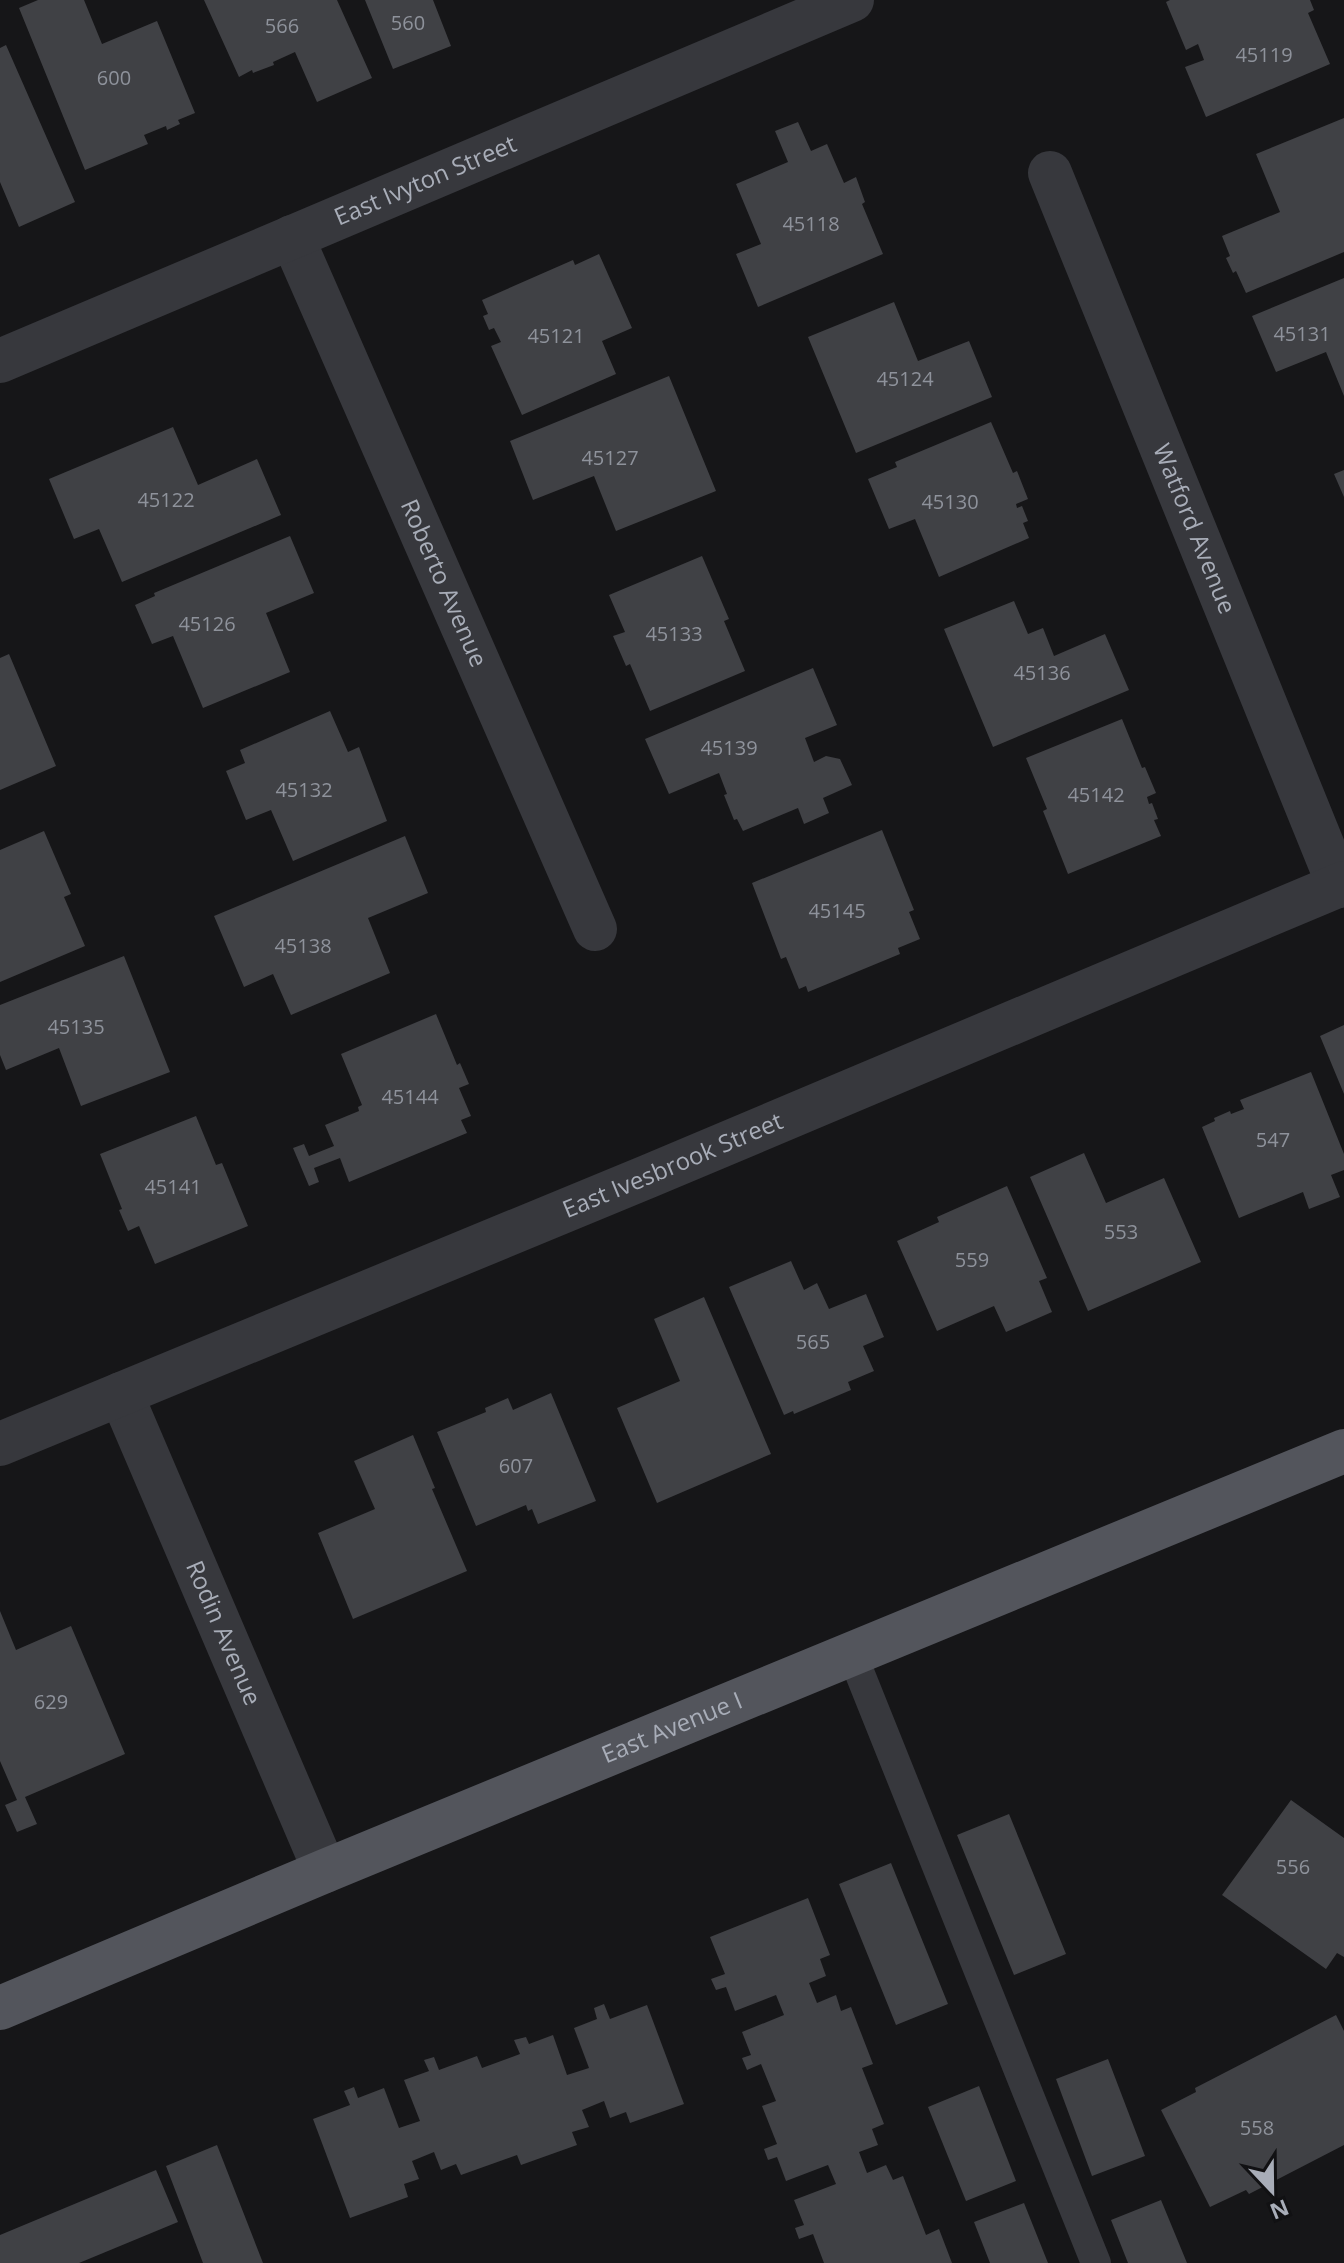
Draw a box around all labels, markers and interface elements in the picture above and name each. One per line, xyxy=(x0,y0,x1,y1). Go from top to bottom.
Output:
house number: 560 xyxy=(391,9,425,36)
house number: 566 xyxy=(265,12,299,39)
house number: 45119 xyxy=(1235,41,1293,68)
house number: 600 xyxy=(97,64,131,91)
street label: East Ivyton Street xyxy=(329,126,521,233)
house number: 45118 xyxy=(782,210,840,237)
house number: 45131 xyxy=(1273,320,1331,347)
house number: 45121 xyxy=(527,322,585,349)
house number: 45124 xyxy=(876,365,934,392)
street label: Watford Avenue xyxy=(1146,438,1245,618)
house number: 45127 xyxy=(581,444,639,471)
house number: 45122 xyxy=(137,486,195,513)
house number: 45130 xyxy=(921,488,979,515)
street label: Roberto Avenue xyxy=(394,494,496,672)
house number: 45126 xyxy=(178,610,236,637)
house number: 45133 xyxy=(645,620,703,647)
house number: 45136 xyxy=(1013,659,1071,686)
house number: 45139 xyxy=(700,734,758,761)
house number: 45132 xyxy=(275,776,333,803)
house number: 45142 xyxy=(1067,781,1125,808)
house number: 45145 xyxy=(808,897,866,924)
house number: 45138 xyxy=(274,932,332,959)
house number: 45135 xyxy=(47,1013,105,1040)
house number: 45144 xyxy=(381,1083,439,1110)
street label: East Ivesbrook Street xyxy=(557,1104,787,1225)
house number: 547 xyxy=(1256,1126,1290,1153)
house number: 45141 xyxy=(144,1173,202,1200)
house number: 553 xyxy=(1104,1218,1138,1245)
house number: 559 xyxy=(955,1246,989,1273)
house number: 565 xyxy=(796,1328,830,1355)
house number: 607 xyxy=(499,1452,533,1479)
street label: Rodin Avenue xyxy=(179,1555,270,1710)
street label: East Avenue I xyxy=(596,1683,747,1770)
house number: 629 xyxy=(34,1688,68,1715)
house number: 556 xyxy=(1276,1853,1310,1880)
house number: 558 xyxy=(1240,2114,1274,2141)
north arrow xyxy=(1232,2151,1312,2231)
text: N xyxy=(1266,2193,1294,2228)

